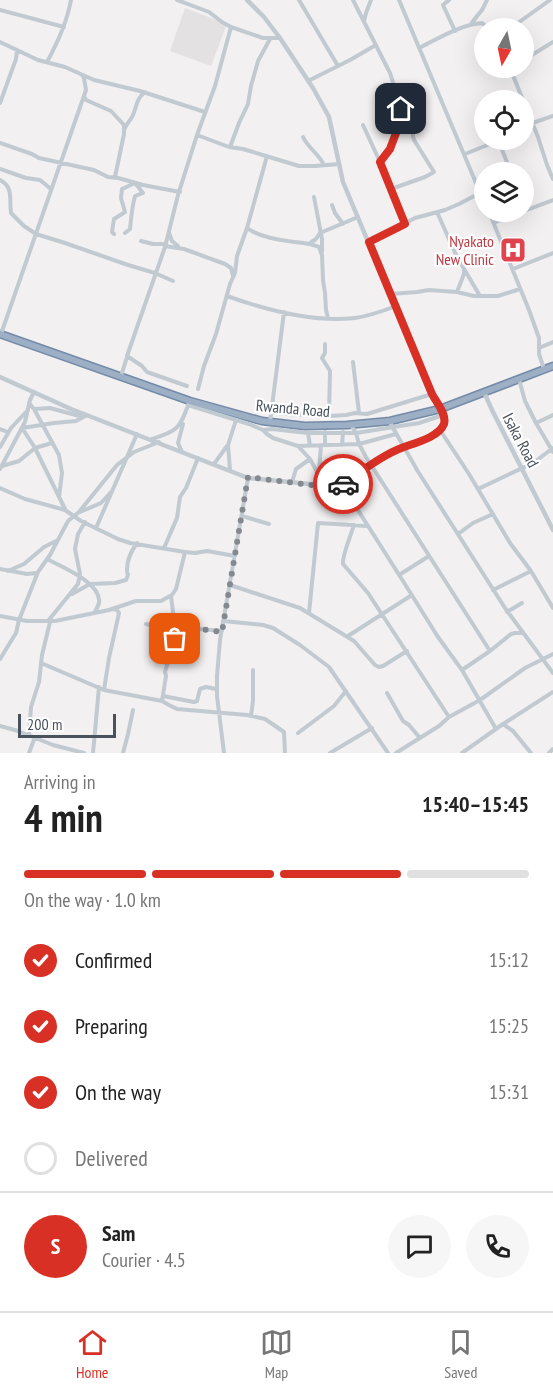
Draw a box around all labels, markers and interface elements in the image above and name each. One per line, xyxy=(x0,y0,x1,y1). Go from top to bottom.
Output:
north arrow xyxy=(474,18,534,78)
map controls xyxy=(474,18,534,222)
pin xyxy=(375,83,426,134)
button: locate xyxy=(474,90,534,150)
icon: home xyxy=(384,92,417,125)
button: layers xyxy=(474,162,534,222)
place label: Nyakato New Clinic xyxy=(436,231,494,269)
hospital icon: Nyakato New Clinic xyxy=(498,235,528,265)
street label: Rwanda Road xyxy=(255,395,331,421)
street label: Isaka Road xyxy=(498,409,544,471)
courier xyxy=(313,454,373,514)
icon: car xyxy=(327,468,360,501)
pin xyxy=(149,613,200,664)
icon: bag xyxy=(158,622,191,655)
scale bar xyxy=(18,711,116,738)
text: 200 m xyxy=(27,714,62,734)
text: Arriving in xyxy=(24,769,96,795)
text: 15:40–15:45 xyxy=(422,790,529,818)
text: 4 min xyxy=(24,792,103,843)
text: On the way · 1.0 km xyxy=(24,887,161,913)
icon: check xyxy=(24,944,57,977)
text: Confirmed xyxy=(75,946,152,974)
text: 15:12 xyxy=(489,947,529,973)
icon: check xyxy=(24,1010,57,1043)
text: Preparing xyxy=(75,1012,148,1040)
text: 15:25 xyxy=(489,1013,529,1039)
icon: check xyxy=(24,1076,57,1109)
text: On the way xyxy=(75,1078,161,1106)
text: 15:31 xyxy=(489,1079,529,1105)
text: Delivered xyxy=(75,1144,148,1172)
button: chat xyxy=(388,1215,451,1278)
button: phone xyxy=(466,1215,529,1278)
text: Sam xyxy=(102,1219,135,1247)
text: S xyxy=(51,1232,60,1260)
text: Courier · 4.5 xyxy=(102,1247,186,1273)
tab: Home xyxy=(76,1326,109,1382)
tab: Map xyxy=(260,1326,293,1382)
tab: Saved xyxy=(444,1326,477,1382)

